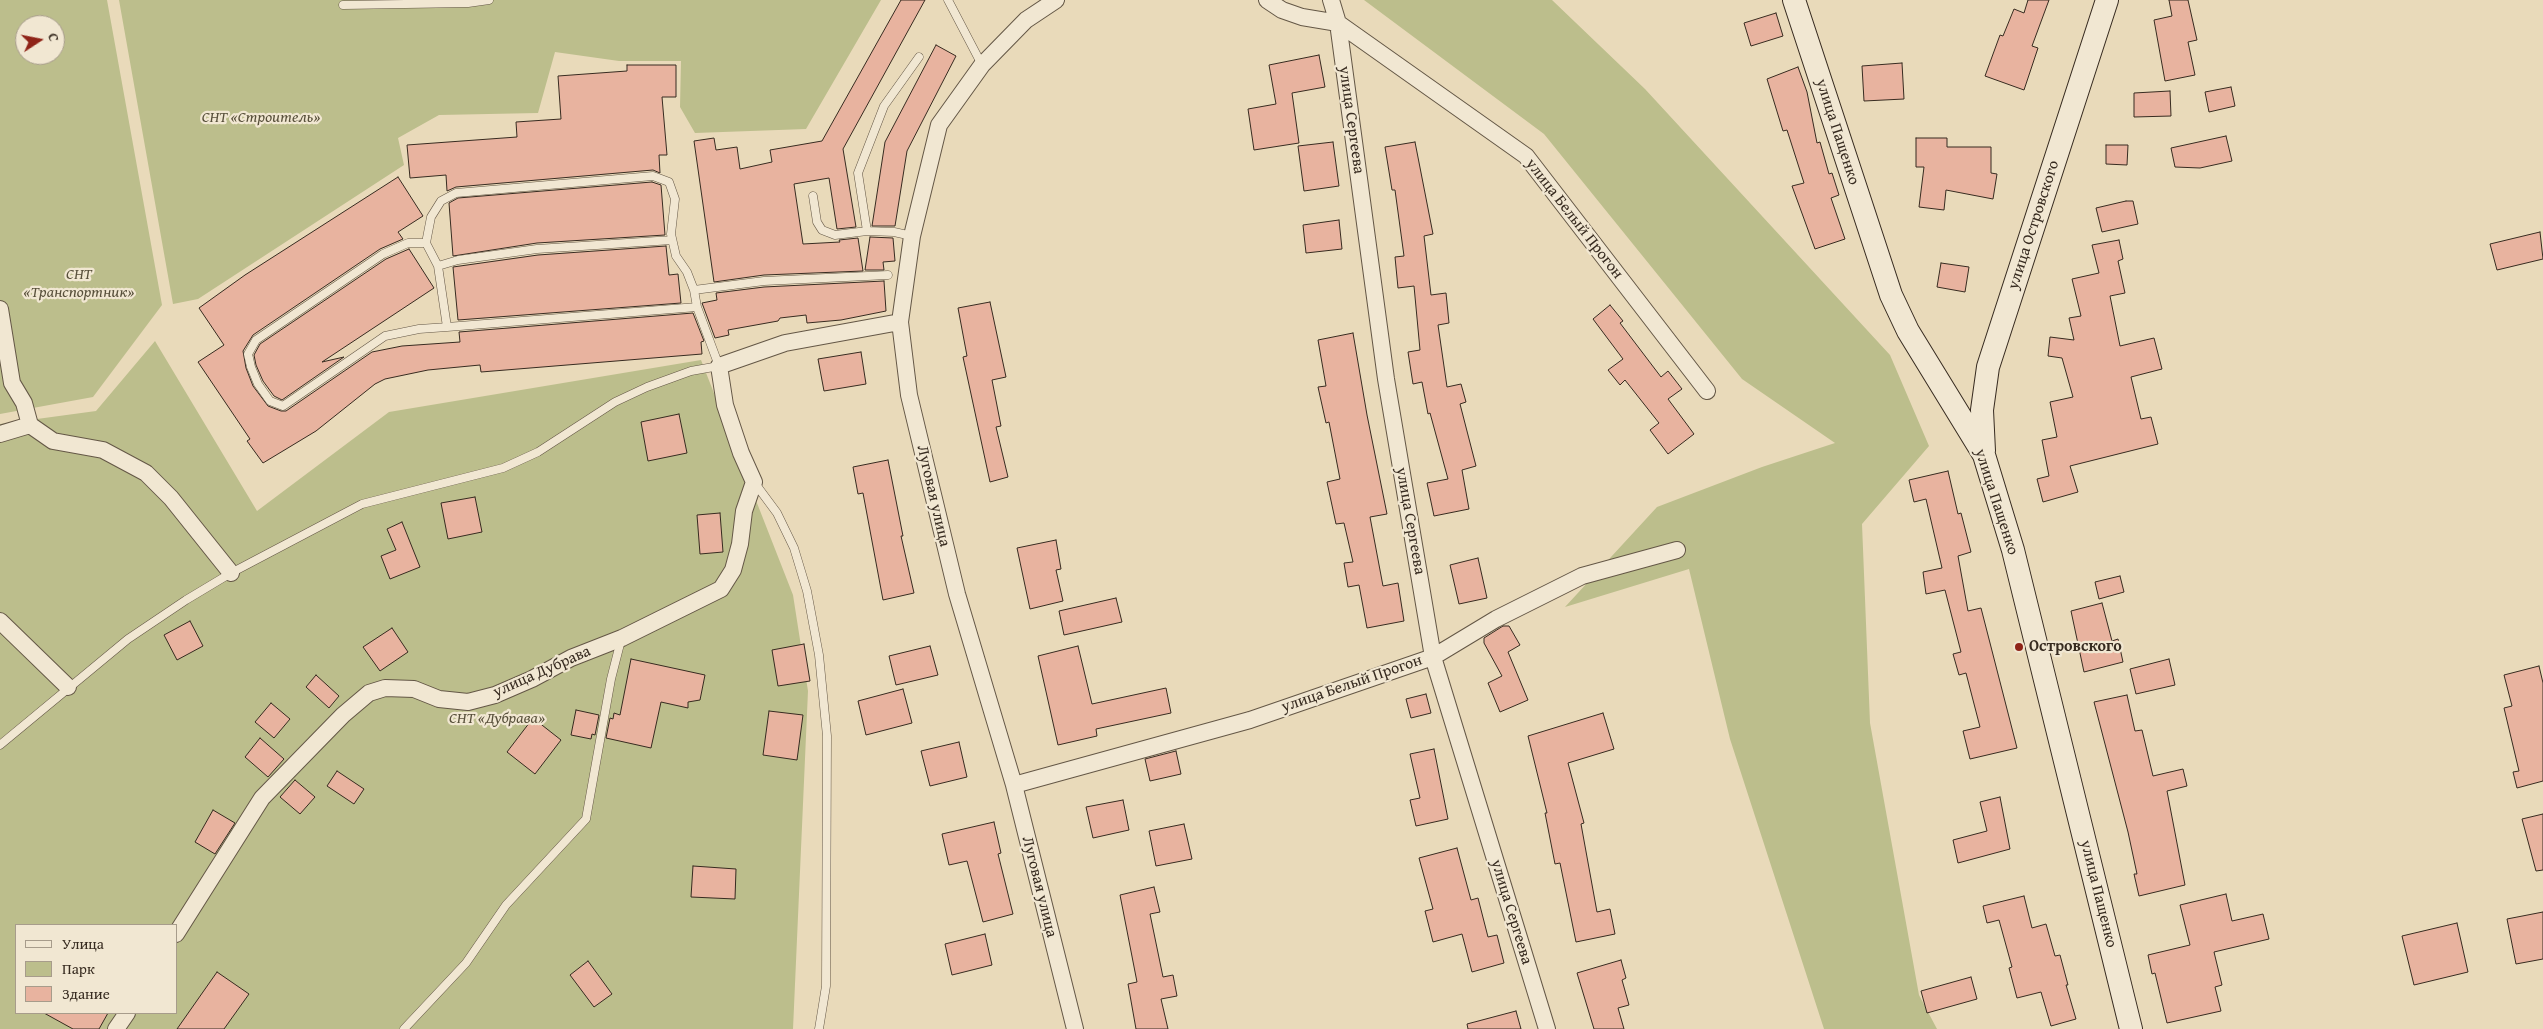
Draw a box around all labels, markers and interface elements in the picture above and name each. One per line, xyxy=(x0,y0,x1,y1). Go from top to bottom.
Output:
north arrow xyxy=(15,15,65,65)
text: С xyxy=(43,32,64,43)
street label: улица Сергеева xyxy=(1334,65,1368,175)
street label: улица Пащенко xyxy=(1811,77,1863,187)
park label: СНТ «Строитель» xyxy=(202,108,320,128)
street label: улица Белый Прогон xyxy=(1521,155,1627,283)
street label: улица Островского xyxy=(2004,158,2064,292)
park label: СНТ «Транспортник» xyxy=(24,265,134,303)
street label: Луговая улица xyxy=(912,443,954,549)
street label: улица Пащенко xyxy=(1970,447,2022,557)
street label: улица Сергеева xyxy=(1391,466,1429,576)
place label: Островского xyxy=(2029,637,2122,657)
marker: Островского xyxy=(2013,641,2025,653)
street label: улица Дубрава xyxy=(490,642,594,702)
street label: улица Белый Прогон xyxy=(1279,651,1425,717)
park label: СНТ «Дубрава» xyxy=(449,709,545,729)
street label: Луговая улица xyxy=(1017,834,1061,940)
street label: улица Пащенко xyxy=(2075,838,2121,950)
street label: улица Сергеева xyxy=(1486,857,1536,967)
legend xyxy=(15,924,178,1014)
text: Улица xyxy=(62,933,104,954)
text: Парк xyxy=(62,958,95,979)
text: Здание xyxy=(62,983,110,1004)

